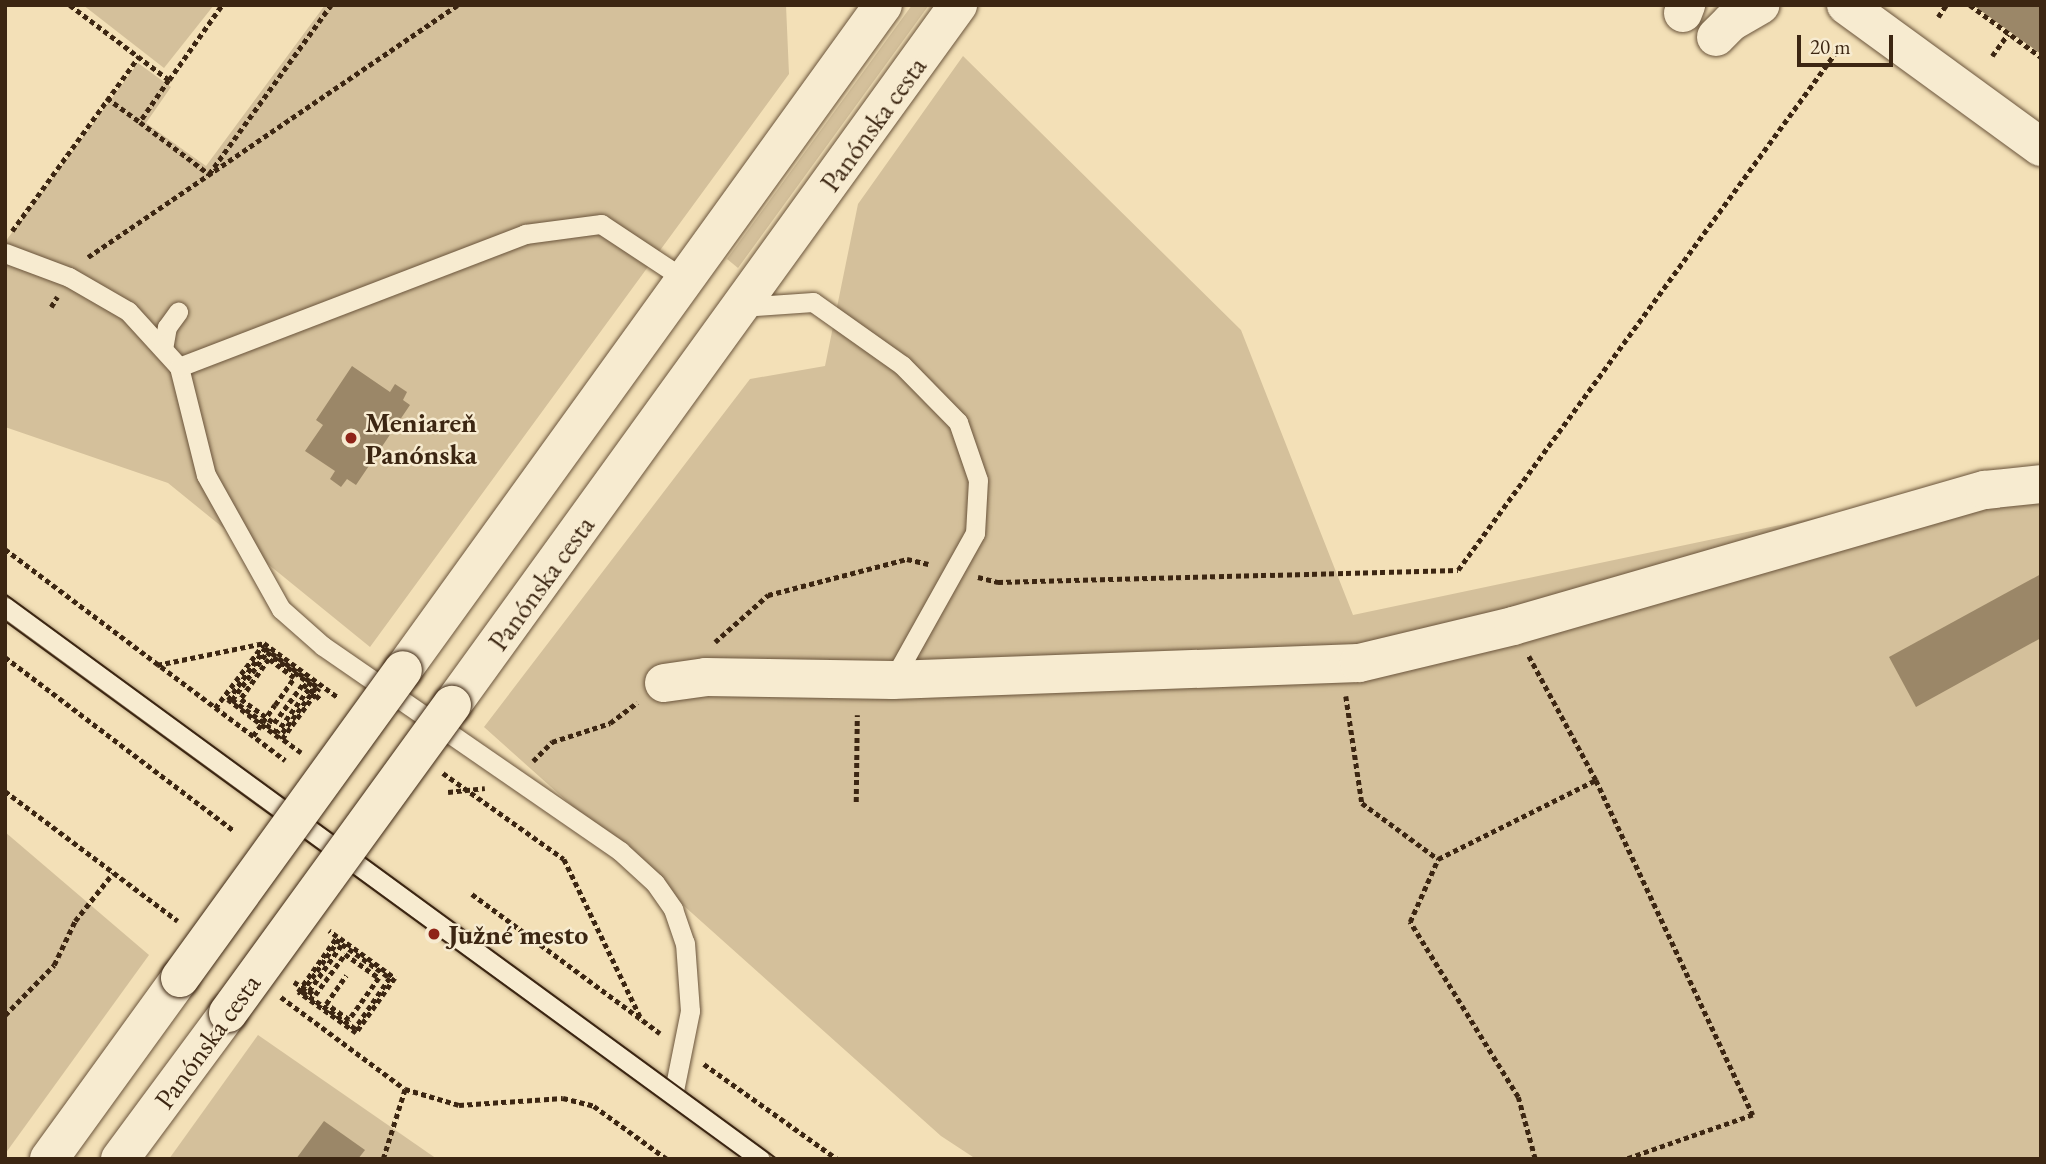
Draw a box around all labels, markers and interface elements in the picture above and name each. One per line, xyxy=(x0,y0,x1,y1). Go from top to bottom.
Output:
scale bar xyxy=(1801,21,1897,65)
text: 20 m xyxy=(1810,33,1851,60)
street label: Panónska cesta xyxy=(813,50,933,198)
place label: Meniareň Panónska xyxy=(365,405,477,471)
marker: Meniareň Panónska xyxy=(343,430,359,446)
street label: Panónska cesta xyxy=(481,509,601,657)
place label: Južné mesto xyxy=(448,917,588,951)
marker: Južné mesto xyxy=(426,926,442,942)
street label: Panónska cesta xyxy=(147,967,267,1115)

